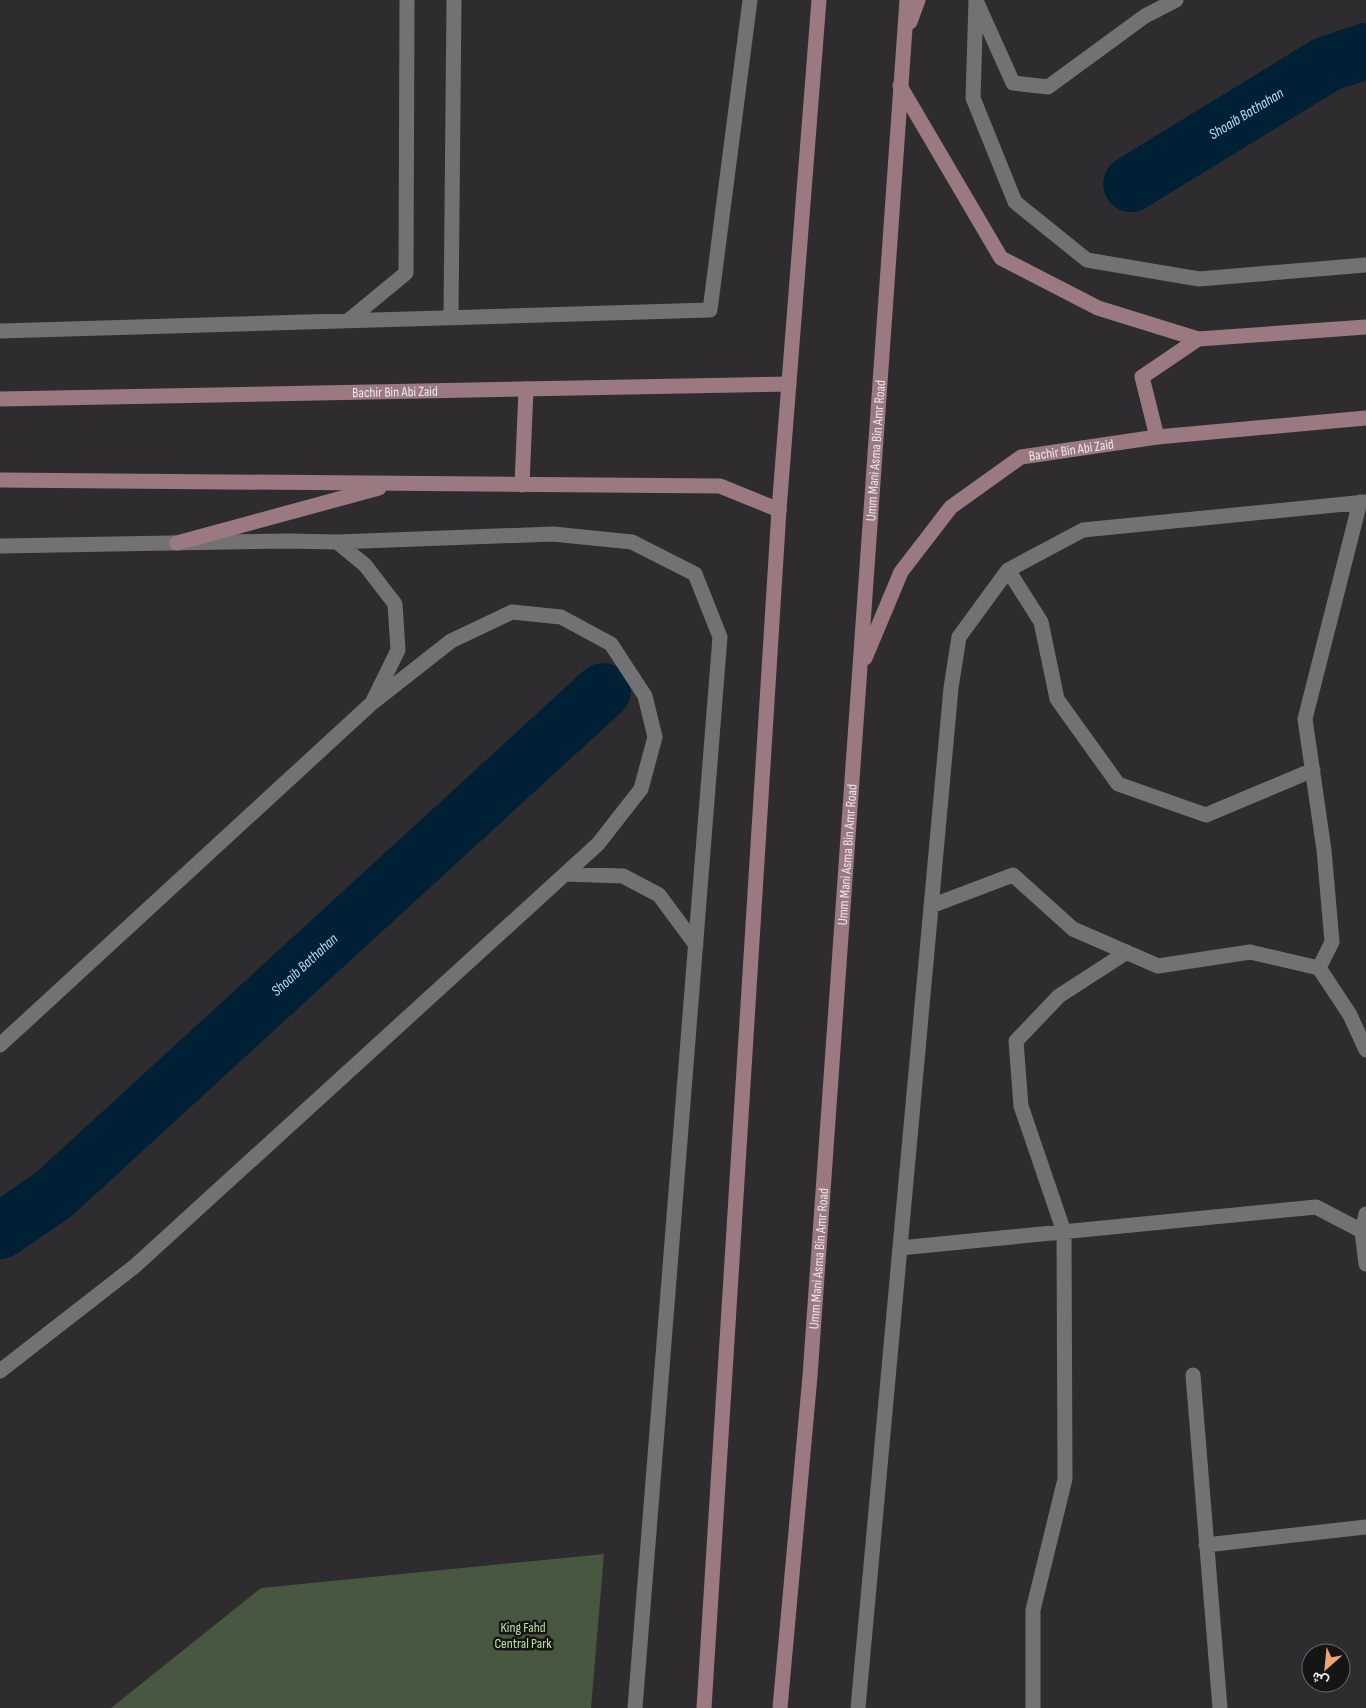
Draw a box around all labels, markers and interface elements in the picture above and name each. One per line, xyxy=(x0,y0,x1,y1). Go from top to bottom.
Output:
water label: Shoaib Bathahan xyxy=(1206,84,1287,144)
street label: Umm Mani Asma Bin Amr Road xyxy=(862,379,889,522)
street label: Bachir Bin Abi Zaid xyxy=(352,383,438,401)
street label: Bachir Bin Abi Zaid xyxy=(1028,435,1115,465)
street label: Umm Mani Asma Bin Amr Road xyxy=(834,783,861,926)
water label: Shoaib Bathahan xyxy=(267,930,342,1000)
street label: Umm Mani Asma Bin Amr Road xyxy=(805,1187,832,1330)
park label: King Fahd Central Park xyxy=(494,1619,552,1652)
north arrow xyxy=(1301,1643,1351,1693)
text: ش xyxy=(1309,1668,1332,1691)

